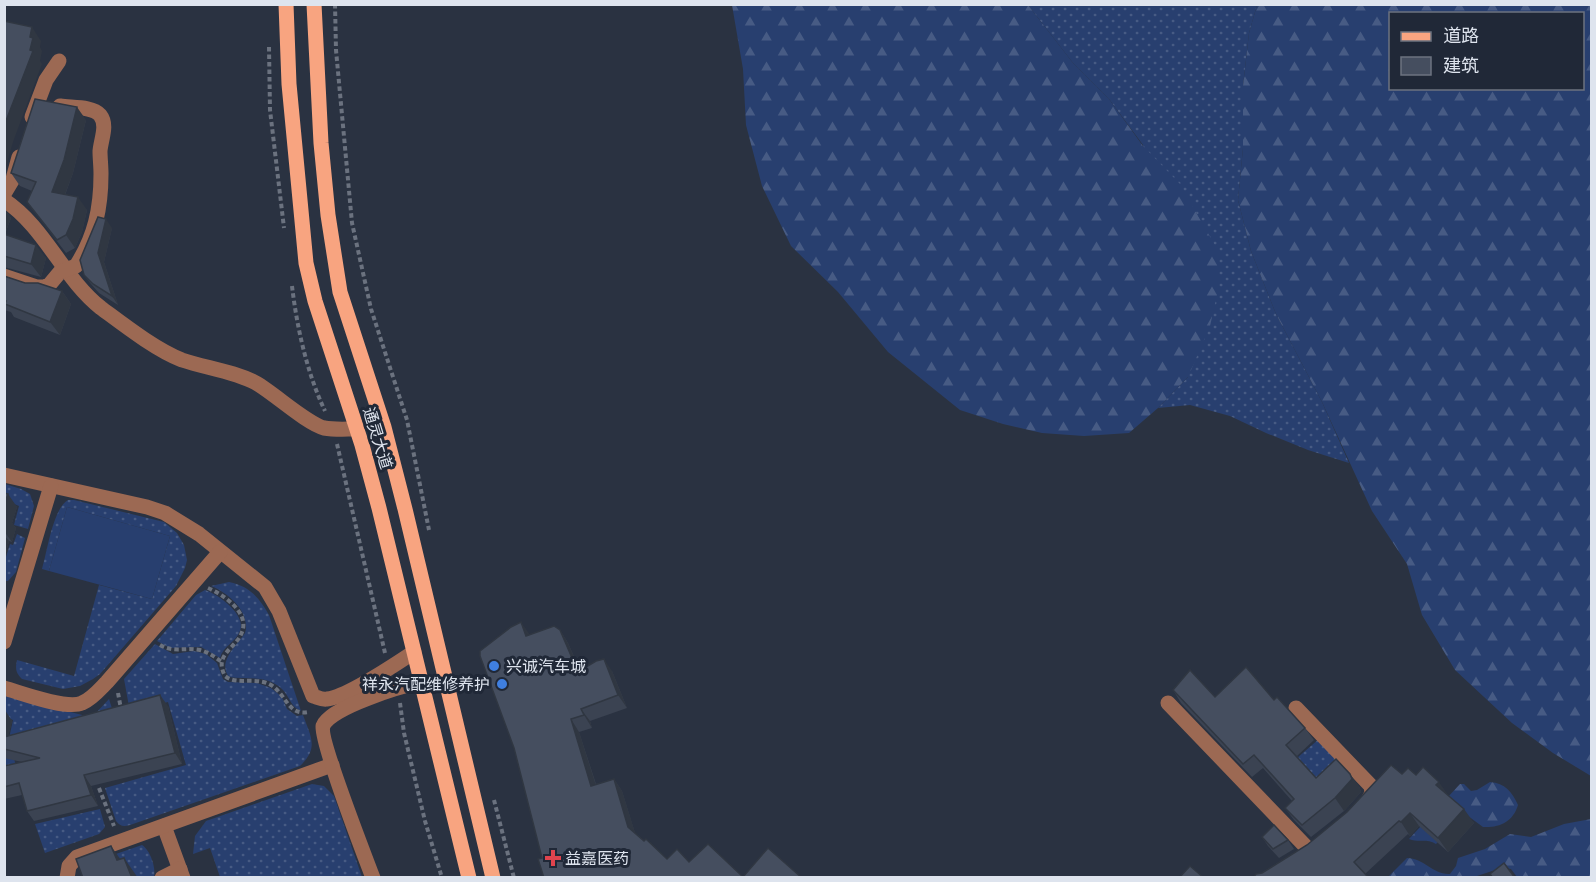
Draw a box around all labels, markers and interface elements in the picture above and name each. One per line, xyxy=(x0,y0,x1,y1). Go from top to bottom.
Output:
legend xyxy=(1389,12,1584,90)
text: 道路 xyxy=(1443,25,1479,46)
text: 建筑 xyxy=(1443,55,1479,76)
street label: 通灵大道 xyxy=(359,404,397,472)
place label: 兴诚汽车城 xyxy=(506,656,586,676)
marker: 兴诚汽车城 xyxy=(487,659,501,673)
place label: 祥永汽配维修养护 xyxy=(362,674,490,694)
marker: 祥永汽配维修养护 xyxy=(495,677,509,691)
place label: 益嘉医药 xyxy=(565,848,629,868)
marker: 益嘉医药 xyxy=(546,851,560,865)

